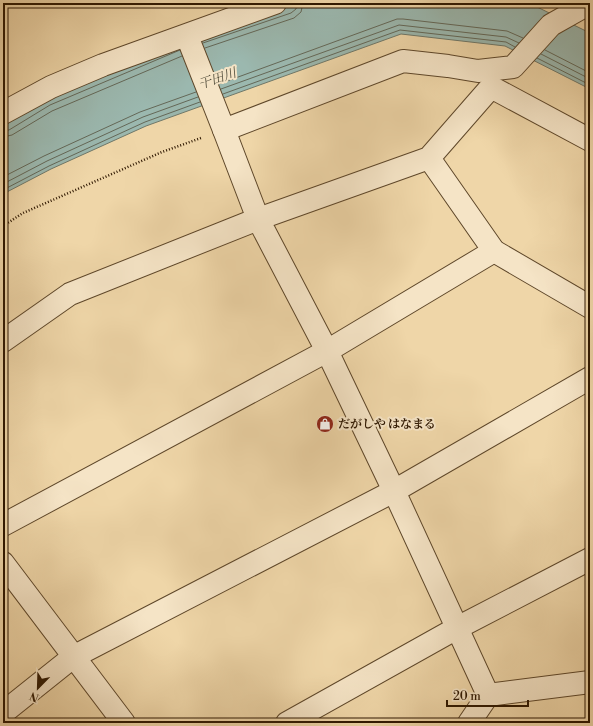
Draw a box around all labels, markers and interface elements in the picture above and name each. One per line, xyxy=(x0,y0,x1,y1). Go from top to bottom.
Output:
water label: 干田川 xyxy=(196,64,240,93)
shop icon: だがしや はなまる xyxy=(315,414,335,434)
place label: だがしや はなまる xyxy=(338,417,436,432)
north arrow xyxy=(18,668,58,708)
scale bar xyxy=(447,682,528,708)
text: N xyxy=(27,688,41,704)
text: 20 m xyxy=(453,689,481,704)

